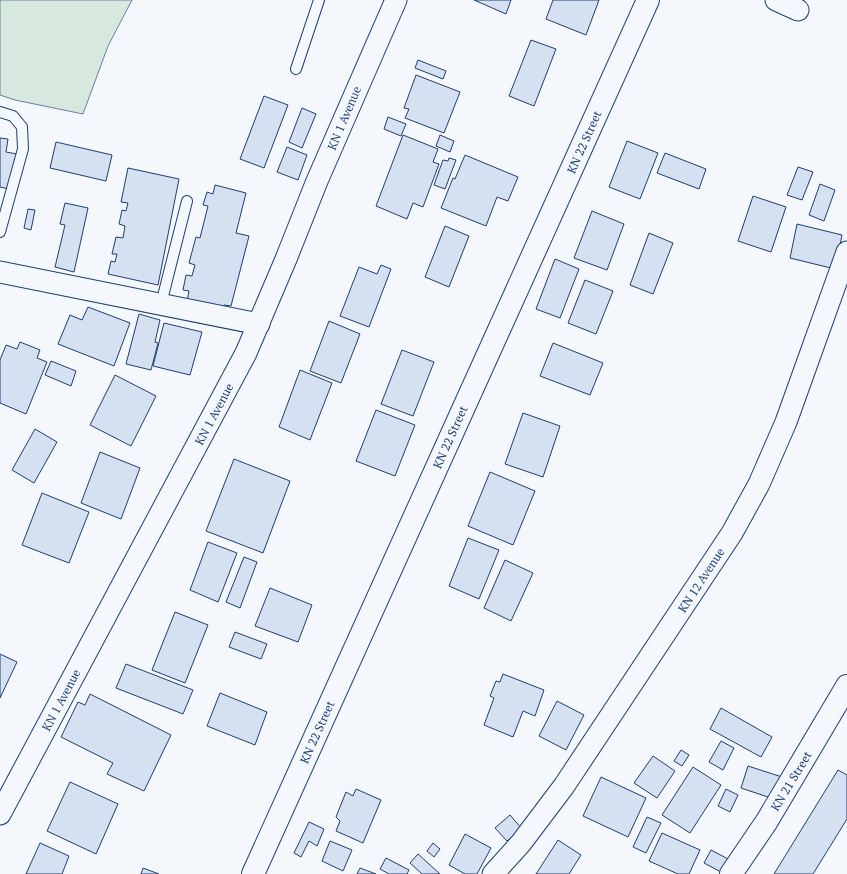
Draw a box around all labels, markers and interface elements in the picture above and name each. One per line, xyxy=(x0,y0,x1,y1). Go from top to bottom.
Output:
street label: KN 1 Avenue xyxy=(324,84,364,152)
street label: KN 22 Street xyxy=(563,108,605,176)
street label: KN 1 Avenue xyxy=(191,381,237,447)
street label: KN 22 Street xyxy=(429,403,471,471)
street label: KN 12 Avenue xyxy=(674,545,728,615)
street label: KN 1 Avenue xyxy=(38,667,84,733)
street label: KN 22 Street xyxy=(296,698,338,766)
street label: KN 21 Street xyxy=(767,748,815,814)

